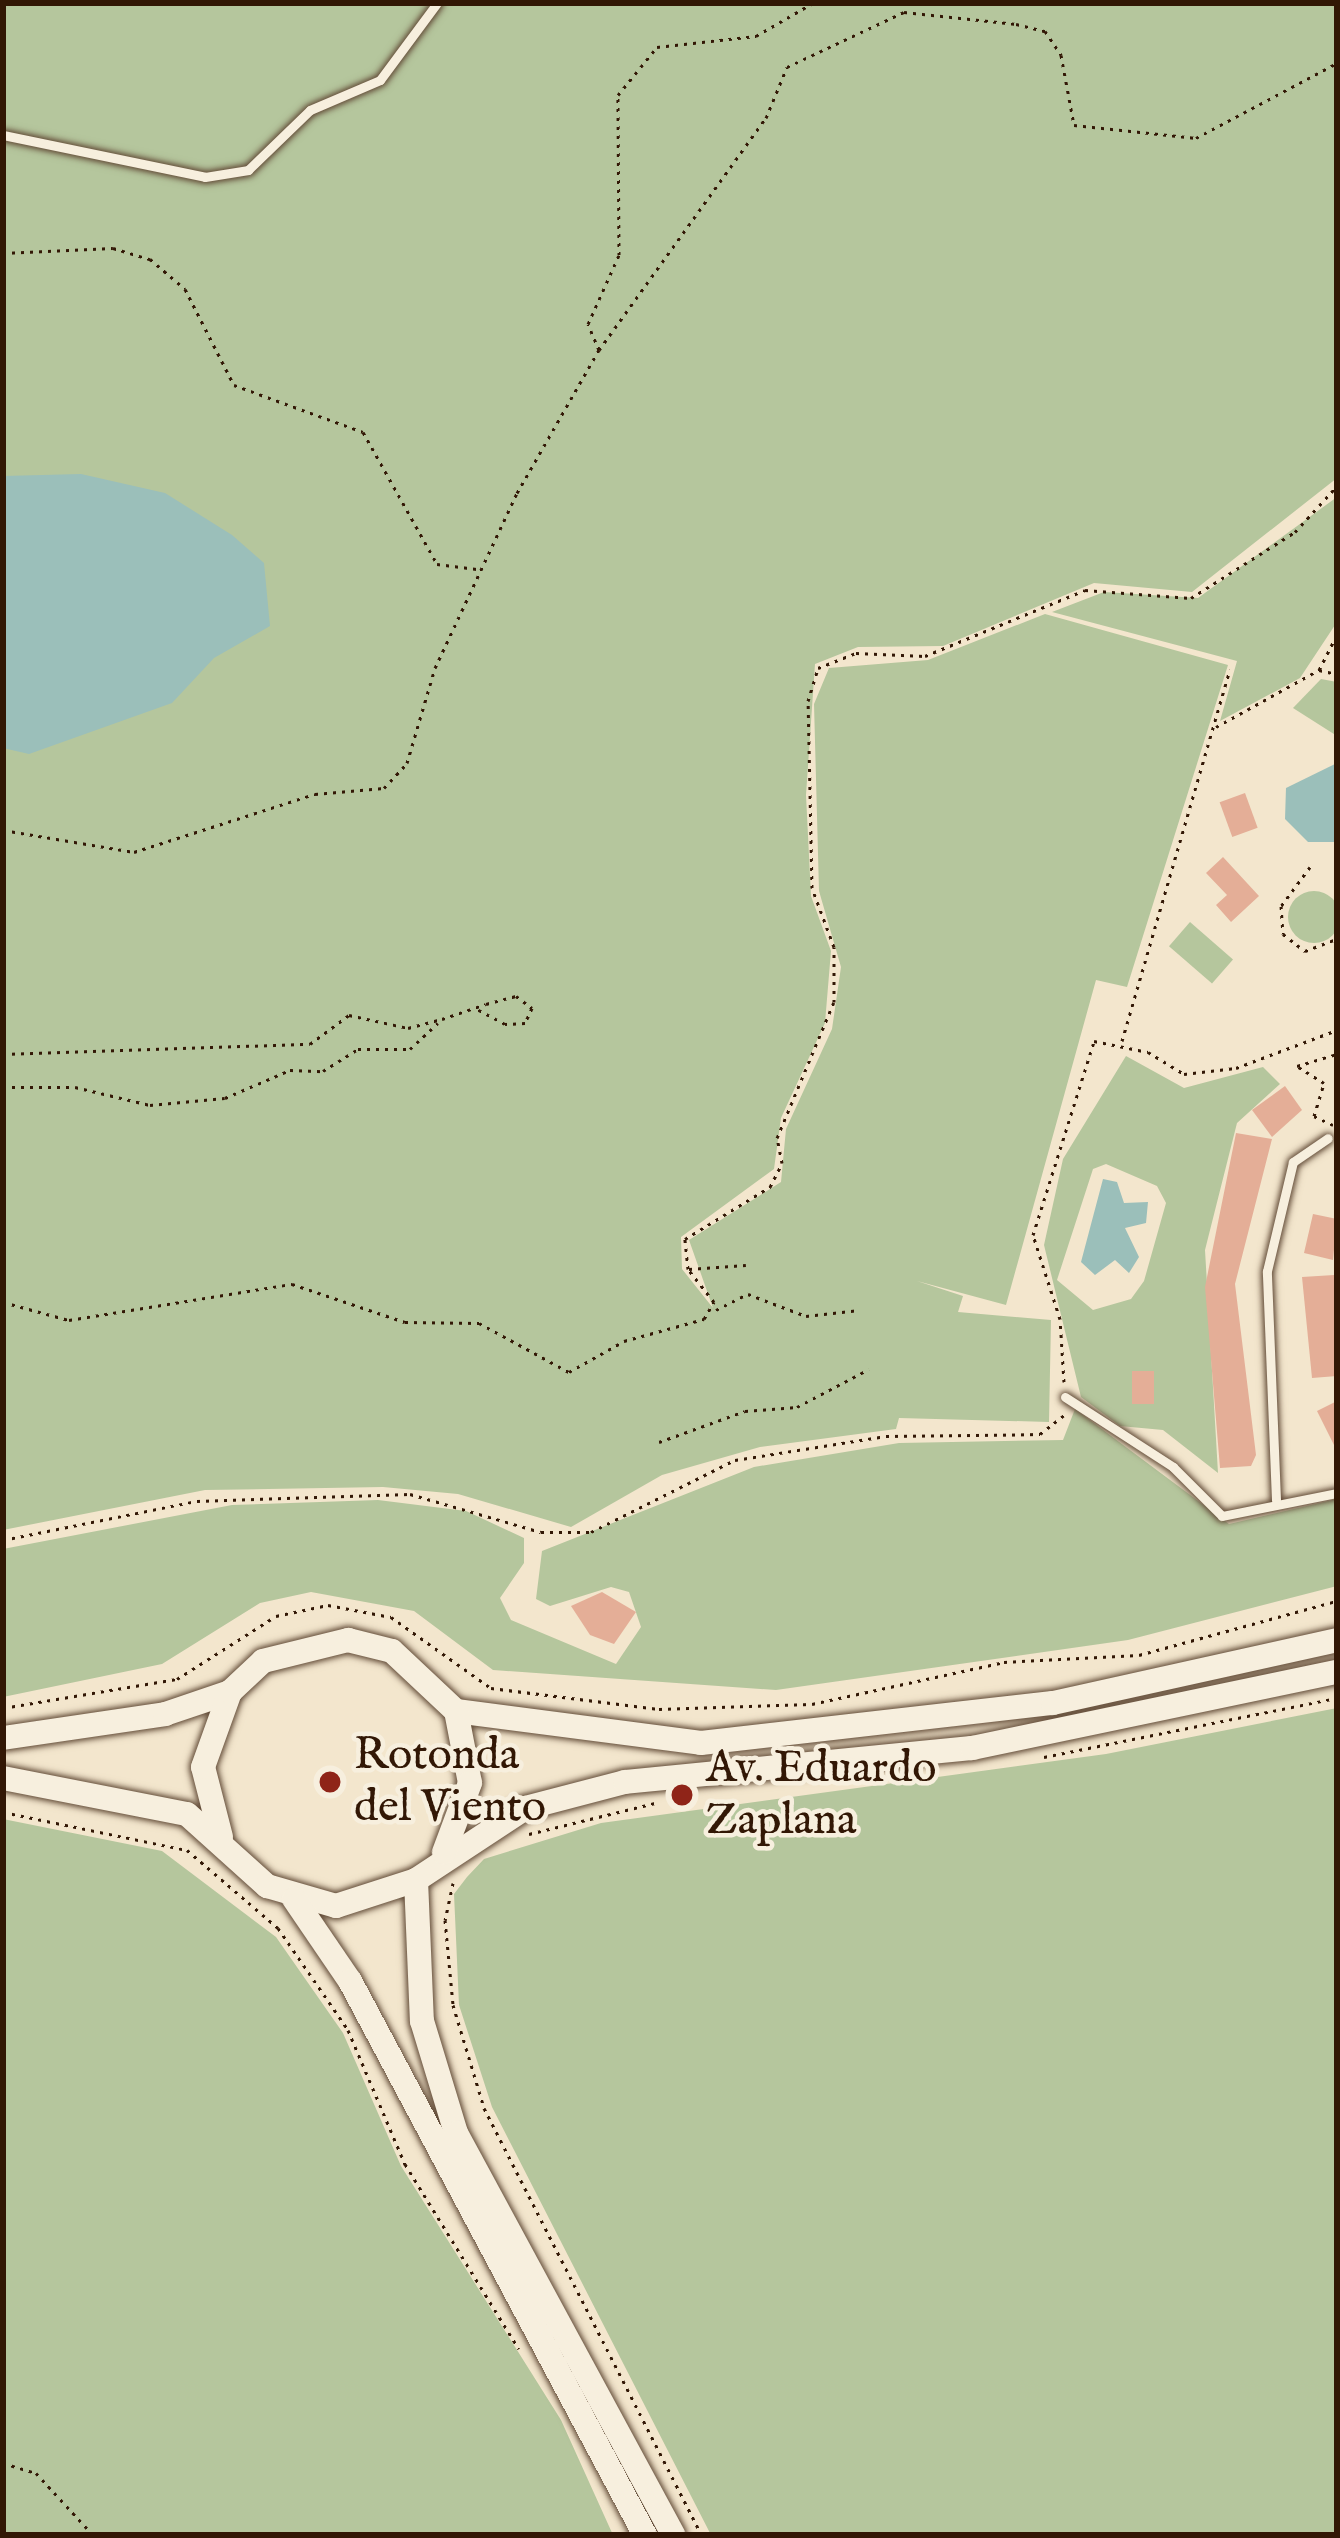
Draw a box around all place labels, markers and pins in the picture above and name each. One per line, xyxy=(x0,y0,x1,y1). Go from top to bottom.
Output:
place label: Rotonda del Viento xyxy=(354,1729,546,1835)
place label: Av. Eduardo Zaplana xyxy=(706,1742,936,1848)
marker: Rotonda del Viento xyxy=(317,1769,343,1795)
marker: Av. Eduardo Zaplana xyxy=(669,1782,695,1808)

